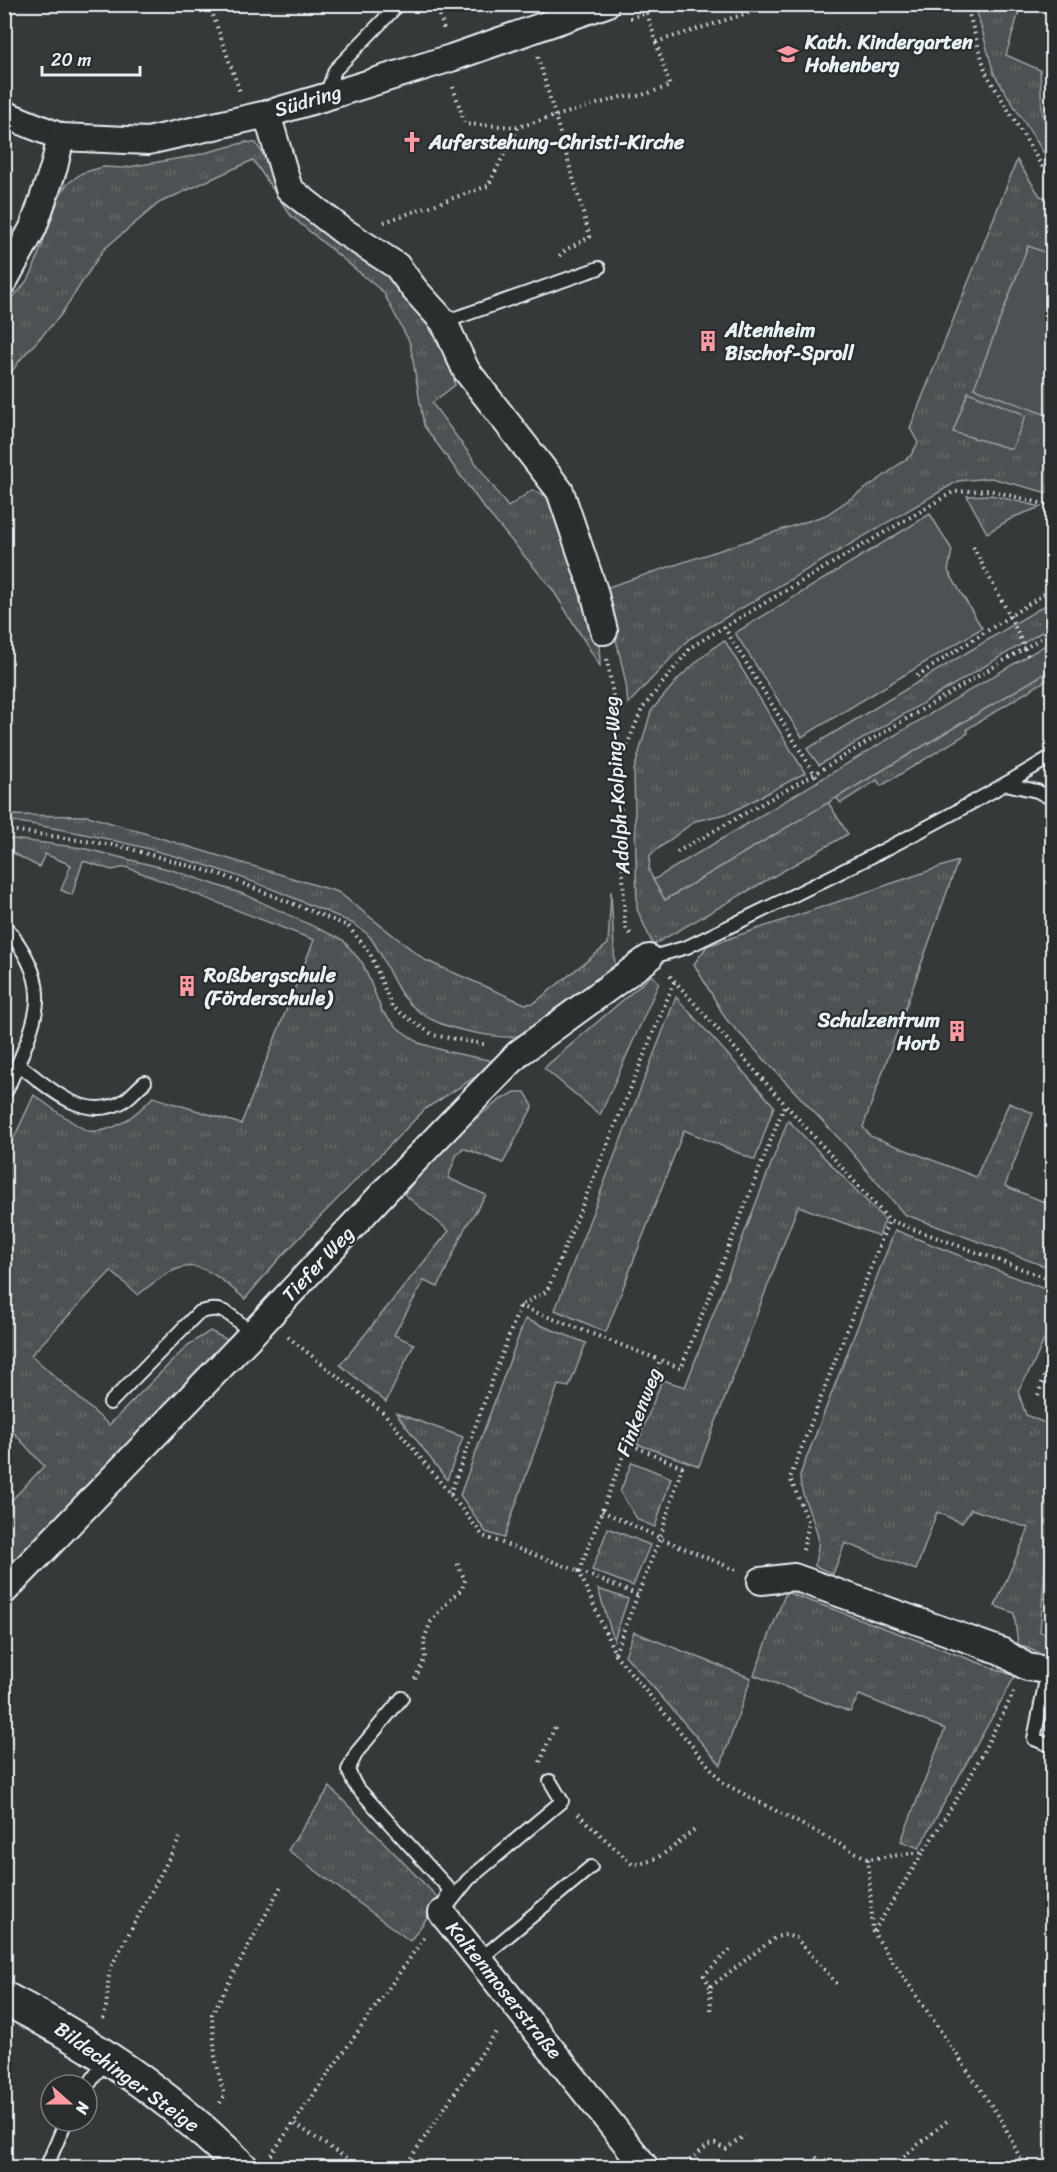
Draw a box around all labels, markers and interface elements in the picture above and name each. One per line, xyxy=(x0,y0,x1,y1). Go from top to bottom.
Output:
place label: Kath. Kindergarten Hohenberg xyxy=(804,25,973,83)
scale bar xyxy=(42,39,140,77)
school or university icon: Kath. Kindergarten Hohenberg xyxy=(776,42,800,66)
text: 20 m xyxy=(51,44,91,76)
street label: Südring xyxy=(270,75,346,127)
place label: Auferstehung-Christi-Kirche xyxy=(428,125,685,160)
church icon: Auferstehung-Christi-Kirche xyxy=(400,130,424,154)
place label: Altenheim Bischof-Sproll xyxy=(724,313,855,371)
building icon: Altenheim Bischof-Sproll xyxy=(696,329,720,353)
street label: Adolph-Kolping-Weg xyxy=(593,695,641,876)
place label: Roßbergschule (Förderschule) xyxy=(203,958,337,1016)
building icon: Roßbergschule (Förderschule) xyxy=(175,974,199,998)
place label: Schulzentrum Horb xyxy=(817,1003,940,1061)
building icon: Schulzentrum Horb xyxy=(945,1019,969,1043)
street label: Tiefer Weg xyxy=(273,1217,363,1311)
street label: Finkenweg xyxy=(606,1363,672,1461)
street label: Kaltenmoserstraße xyxy=(437,1913,571,2067)
street label: Bildechinger Steige xyxy=(47,2012,207,2142)
north arrow xyxy=(39,2073,99,2133)
text: N xyxy=(67,2097,98,2119)

